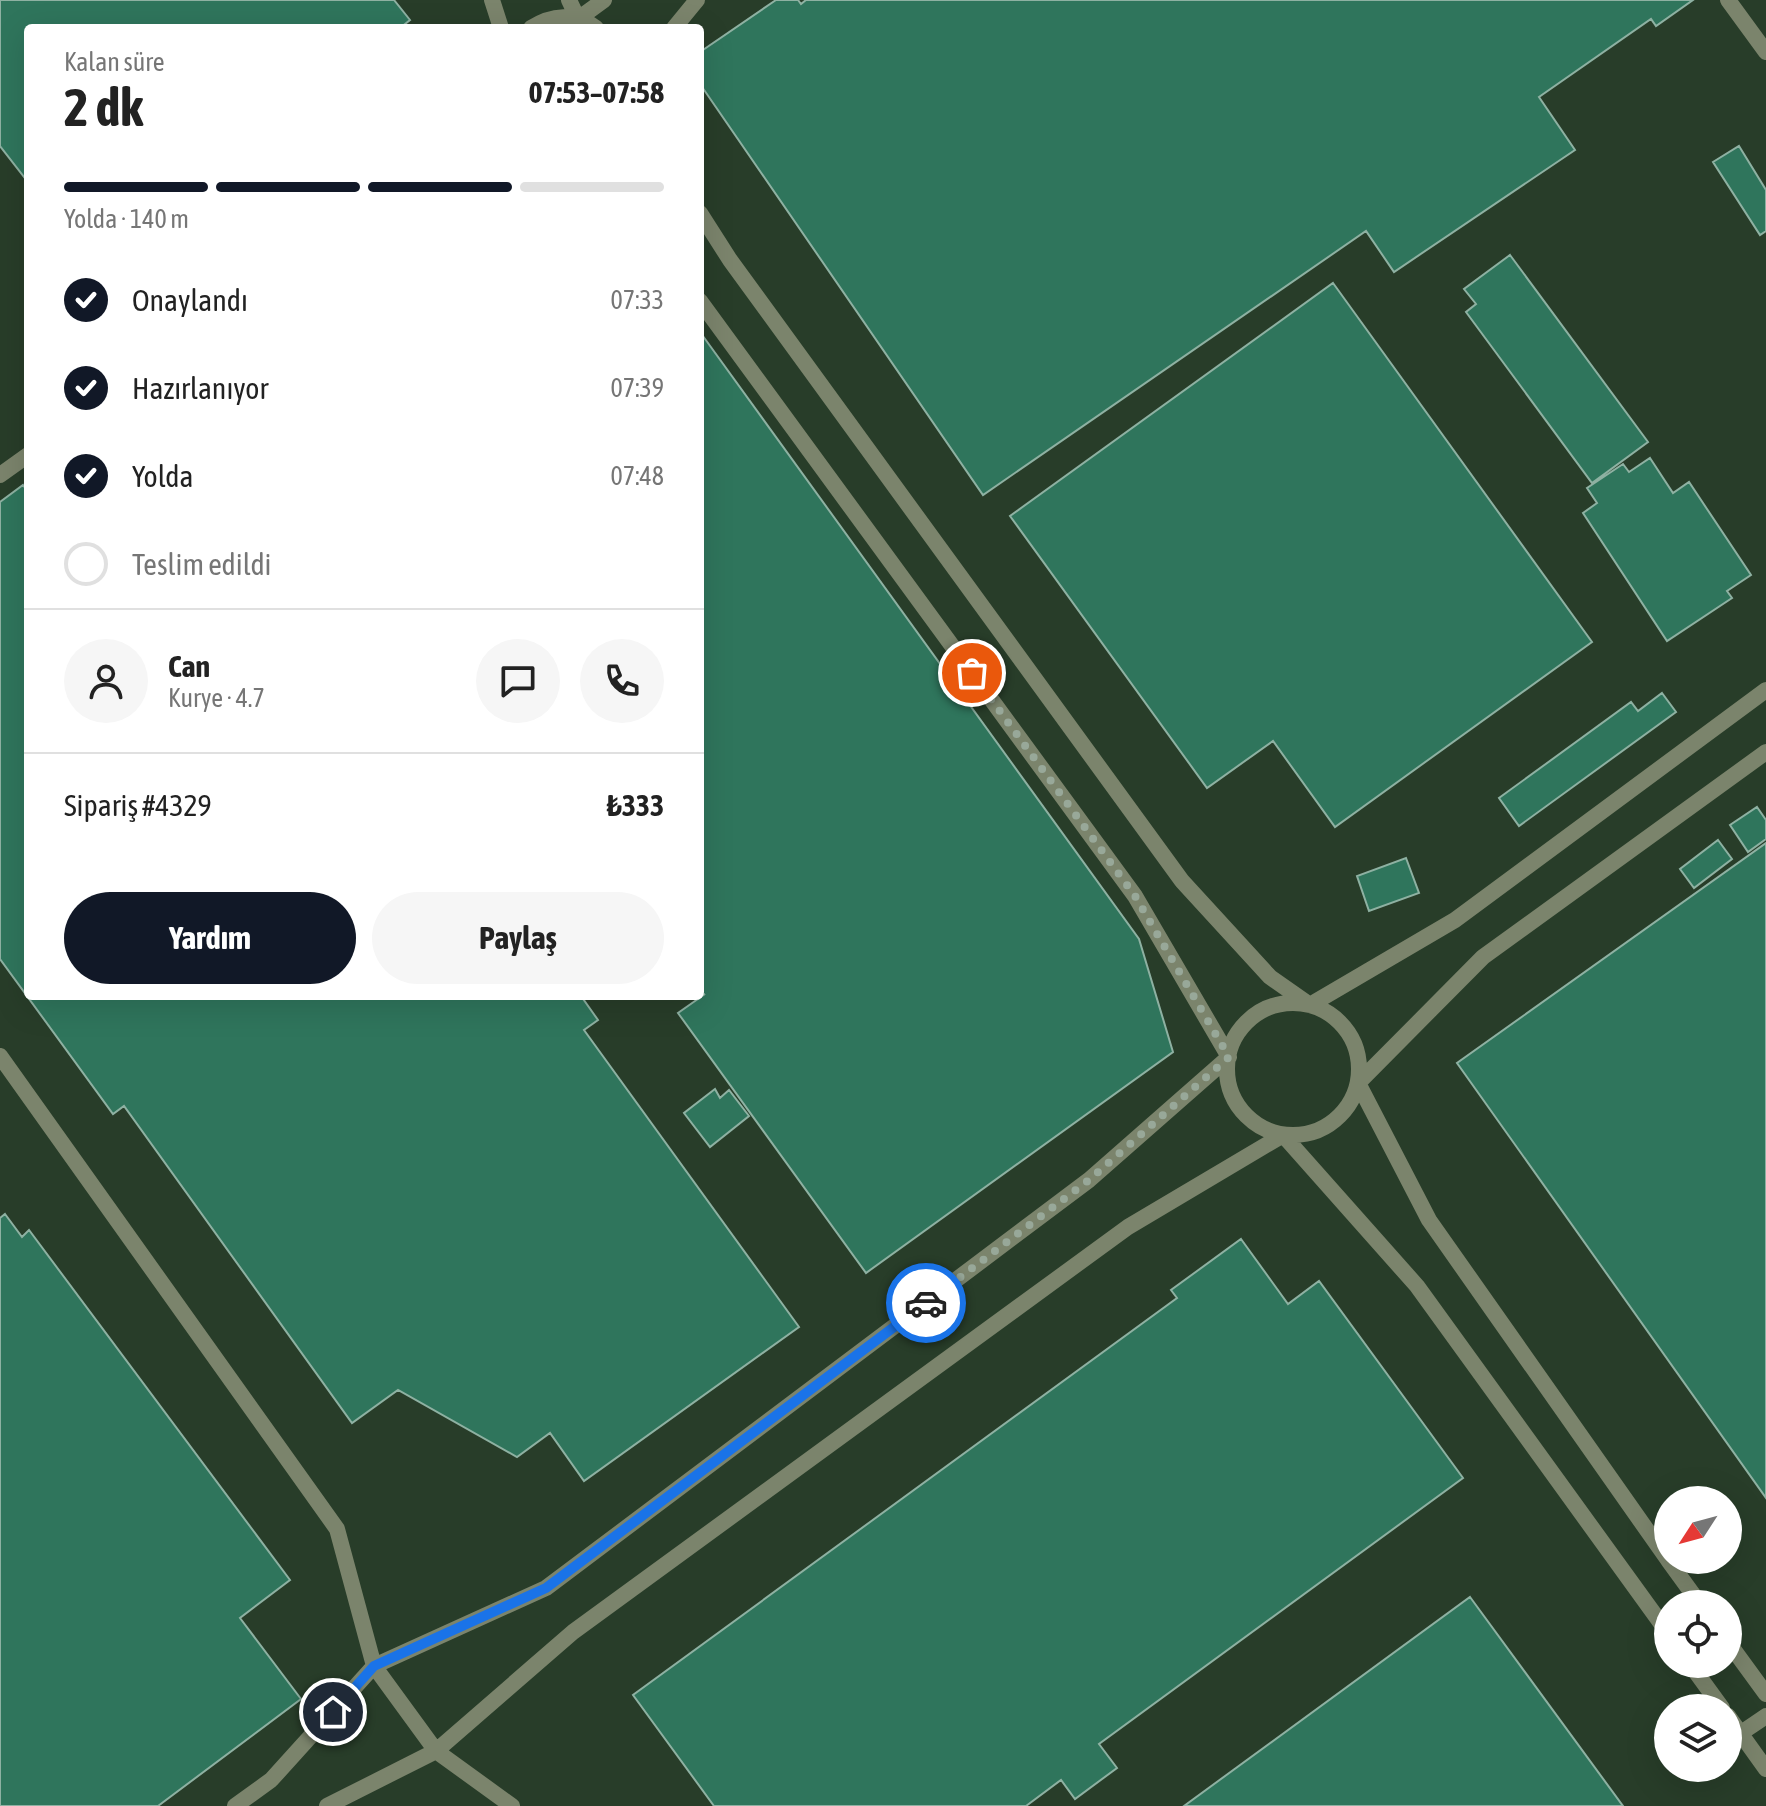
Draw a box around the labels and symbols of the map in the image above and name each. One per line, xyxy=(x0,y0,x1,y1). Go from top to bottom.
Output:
pin xyxy=(938,639,1006,707)
courier xyxy=(886,1263,966,1343)
north arrow xyxy=(1654,1486,1742,1574)
pin xyxy=(299,1678,367,1746)

